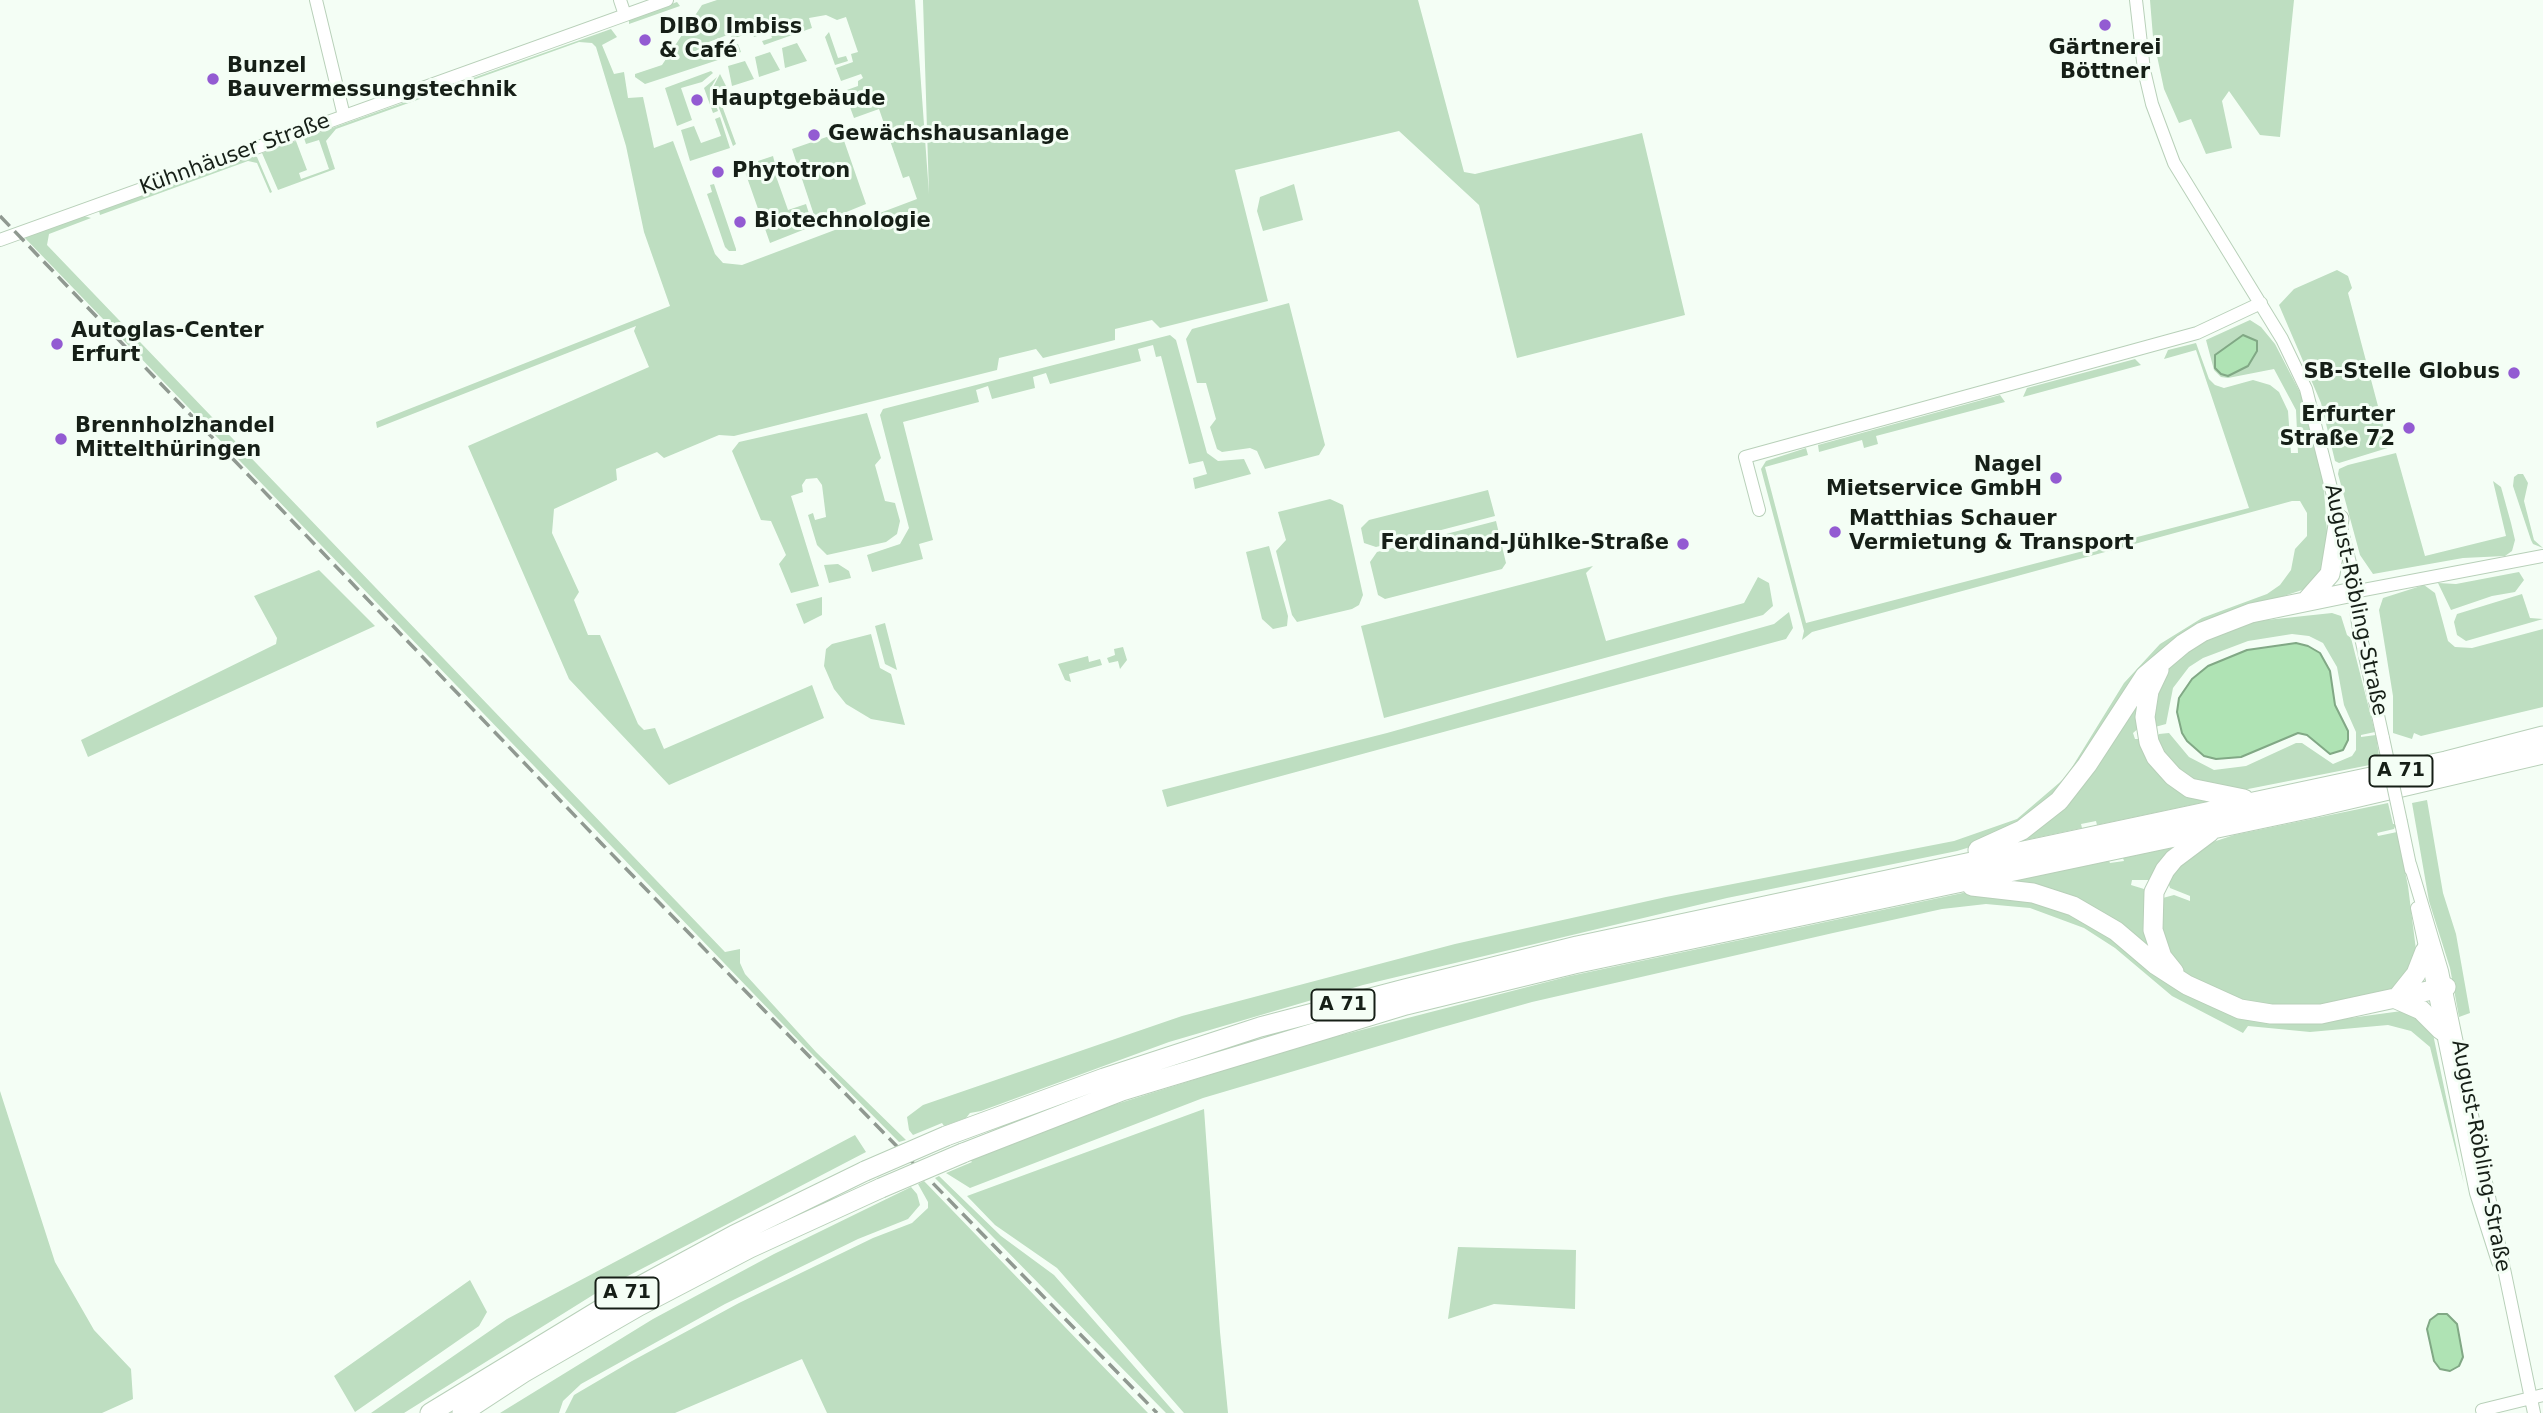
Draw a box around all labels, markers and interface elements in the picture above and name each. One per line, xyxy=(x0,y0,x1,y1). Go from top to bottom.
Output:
place label: DIBO Imbiss & Café xyxy=(659,15,802,65)
marker: Gärtnerei Böttner xyxy=(2097,17,2113,33)
marker: DIBO Imbiss & Café xyxy=(637,32,653,48)
place label: Gärtnerei Böttner xyxy=(2049,36,2161,86)
place label: Bunzel Bauvermessungstechnik xyxy=(227,54,517,104)
marker: Bunzel Bauvermessungstechnik xyxy=(205,71,221,87)
place label: Hauptgebäude xyxy=(711,87,885,113)
marker: Hauptgebäude xyxy=(689,92,705,108)
street label: Kühnhäuser Straße xyxy=(136,109,334,201)
place label: Gewächshausanlage xyxy=(828,122,1069,148)
marker: Gewächshausanlage xyxy=(806,127,822,143)
place label: Phytotron xyxy=(732,159,850,185)
marker: Phytotron xyxy=(710,164,726,180)
place label: Biotechnologie xyxy=(754,209,931,235)
marker: Biotechnologie xyxy=(732,214,748,230)
place label: Autoglas-Center Erfurt xyxy=(71,319,264,369)
marker: Autoglas-Center Erfurt xyxy=(49,336,65,352)
place label: SB-Stelle Globus xyxy=(2303,360,2500,386)
marker: SB-Stelle Globus xyxy=(2506,365,2522,381)
place label: Erfurter Straße 72 xyxy=(2279,403,2395,453)
place label: Brennholzhandel Mittelthüringen xyxy=(75,414,275,464)
marker: Erfurter Straße 72 xyxy=(2401,420,2417,436)
marker: Brennholzhandel Mittelthüringen xyxy=(53,431,69,447)
place label: Nagel Mietservice GmbH xyxy=(1826,453,2042,503)
marker: Nagel Mietservice GmbH xyxy=(2048,470,2064,486)
street label: August-Röbling-Straße xyxy=(2318,482,2392,718)
place label: Matthias Schauer Vermietung & Transport xyxy=(1849,507,2134,557)
marker: Matthias Schauer Vermietung & Transport xyxy=(1827,524,1843,540)
place label: Ferdinand-Jühlke-Straße xyxy=(1381,531,1669,557)
marker: Ferdinand-Jühlke-Straße xyxy=(1675,536,1691,552)
road number: A 71 xyxy=(2370,756,2432,786)
road number: A 71 xyxy=(1312,990,1374,1021)
street label: August-Röbling-Straße xyxy=(2445,1038,2515,1274)
road number: A 71 xyxy=(596,1278,658,1308)

